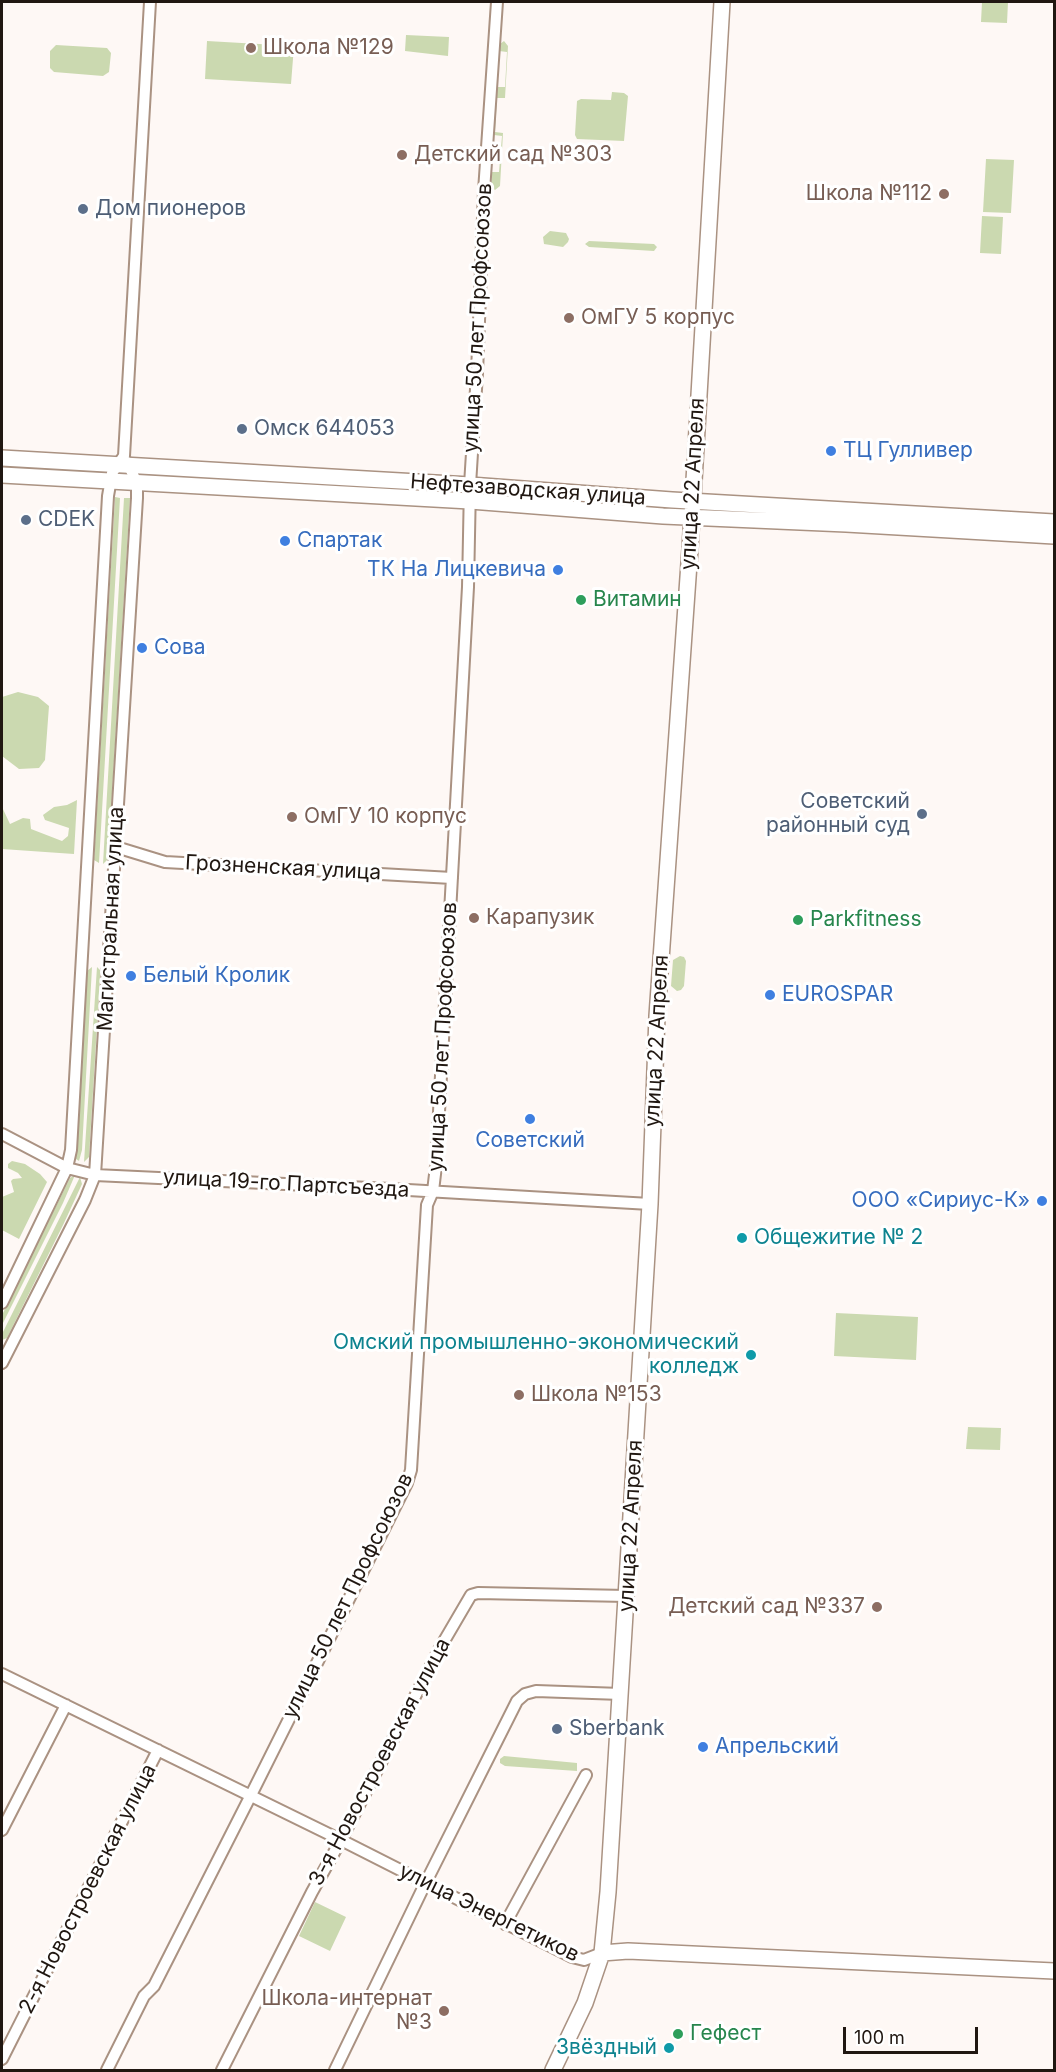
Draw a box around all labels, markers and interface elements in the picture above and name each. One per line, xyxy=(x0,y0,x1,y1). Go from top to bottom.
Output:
place label: Школа №129 xyxy=(263,35,394,61)
marker: Школа №129 xyxy=(244,41,258,55)
place label: Детский сад №303 xyxy=(414,142,612,168)
marker: Детский сад №303 xyxy=(395,148,409,162)
place label: Школа №112 xyxy=(806,181,932,207)
street label: улица 50 лет Профсоюзов xyxy=(458,182,498,454)
marker: Школа №112 xyxy=(937,187,951,201)
place label: Дом пионеров xyxy=(95,196,246,222)
marker: Дом пионеров xyxy=(76,202,90,216)
place label: ОмГУ 5 корпус xyxy=(581,305,735,331)
marker: ОмГУ 5 корпус xyxy=(562,311,576,325)
street label: улица 22 Апреля xyxy=(676,397,710,571)
place label: Омск 644053 xyxy=(254,416,395,442)
marker: Омск 644053 xyxy=(235,422,249,436)
place label: ТЦ Гулливер xyxy=(843,438,973,464)
marker: ТЦ Гулливер xyxy=(824,444,838,458)
street label: Нефтезаводская улица xyxy=(409,469,647,511)
place label: CDEK xyxy=(38,507,95,533)
marker: CDEK xyxy=(19,513,33,527)
place label: Спартак xyxy=(297,528,382,554)
marker: Спартак xyxy=(278,534,292,548)
place label: ТК На Лицкевича xyxy=(367,557,546,583)
marker: ТК На Лицкевича xyxy=(551,563,565,577)
place label: Витамин xyxy=(593,587,682,613)
marker: Витамин xyxy=(574,593,588,607)
place label: Сова xyxy=(154,635,206,661)
marker: Сова xyxy=(135,641,149,655)
place label: Советский районный суд xyxy=(766,789,910,839)
place label: ОмГУ 10 корпус xyxy=(304,804,467,830)
street label: Магистральная улица xyxy=(93,806,129,1032)
marker: Советский районный суд xyxy=(915,807,929,821)
marker: ОмГУ 10 корпус xyxy=(285,810,299,824)
street label: Грозненская улица xyxy=(184,850,382,886)
street label: улица 50 лет Профсоюзов xyxy=(423,901,463,1173)
place label: Карапузик xyxy=(486,905,594,931)
place label: Parkfitness xyxy=(810,907,922,933)
marker: Карапузик xyxy=(467,911,481,925)
marker: Parkfitness xyxy=(791,913,805,927)
street label: улица 22 Апреля xyxy=(640,954,674,1128)
place label: Белый Кролик xyxy=(143,963,290,989)
marker: Белый Кролик xyxy=(124,969,138,983)
place label: EUROSPAR xyxy=(782,982,893,1008)
marker: EUROSPAR xyxy=(763,988,777,1002)
marker: Советский xyxy=(523,1112,537,1126)
place label: Советский xyxy=(475,1128,585,1154)
street label: улица 19-го Партсъезда xyxy=(162,1165,410,1203)
place label: ООО «Сириус-К» xyxy=(852,1188,1030,1214)
marker: ООО «Сириус-К» xyxy=(1035,1194,1049,1208)
place label: Общежитие № 2 xyxy=(754,1225,923,1251)
marker: Общежитие № 2 xyxy=(735,1231,749,1245)
place label: Омский промышленно-экономический колледж xyxy=(333,1330,739,1380)
marker: Омский промышленно-экономический колледж xyxy=(744,1348,758,1362)
place label: Школа №153 xyxy=(531,1382,662,1408)
marker: Школа №153 xyxy=(512,1388,526,1402)
street label: улица 22 Апреля xyxy=(614,1439,648,1613)
street label: улица 50 лет Профсоюзов xyxy=(277,1469,419,1723)
place label: Детский сад №337 xyxy=(668,1594,865,1620)
marker: Детский сад №337 xyxy=(870,1600,884,1614)
street label: 3-я Новостроевская улица xyxy=(304,1634,456,1890)
place label: Sberbank xyxy=(569,1716,665,1742)
marker: Sberbank xyxy=(550,1722,564,1736)
place label: Апрельский xyxy=(715,1734,839,1760)
marker: Апрельский xyxy=(696,1740,710,1754)
street label: 2-я Новостроевская улица xyxy=(14,1760,162,2018)
street label: улица Энергетиков xyxy=(395,1858,583,1968)
place label: Школа-интернат №3 xyxy=(261,1986,432,2036)
marker: Школа-интернат №3 xyxy=(437,2004,451,2018)
scale bar xyxy=(846,2015,981,2053)
place label: Гефест xyxy=(690,2021,761,2047)
marker: Гефест xyxy=(671,2027,685,2041)
text: 100 m xyxy=(854,2027,905,2048)
place label: Звёздный xyxy=(556,2035,657,2061)
marker: Звёздный xyxy=(662,2041,676,2055)

